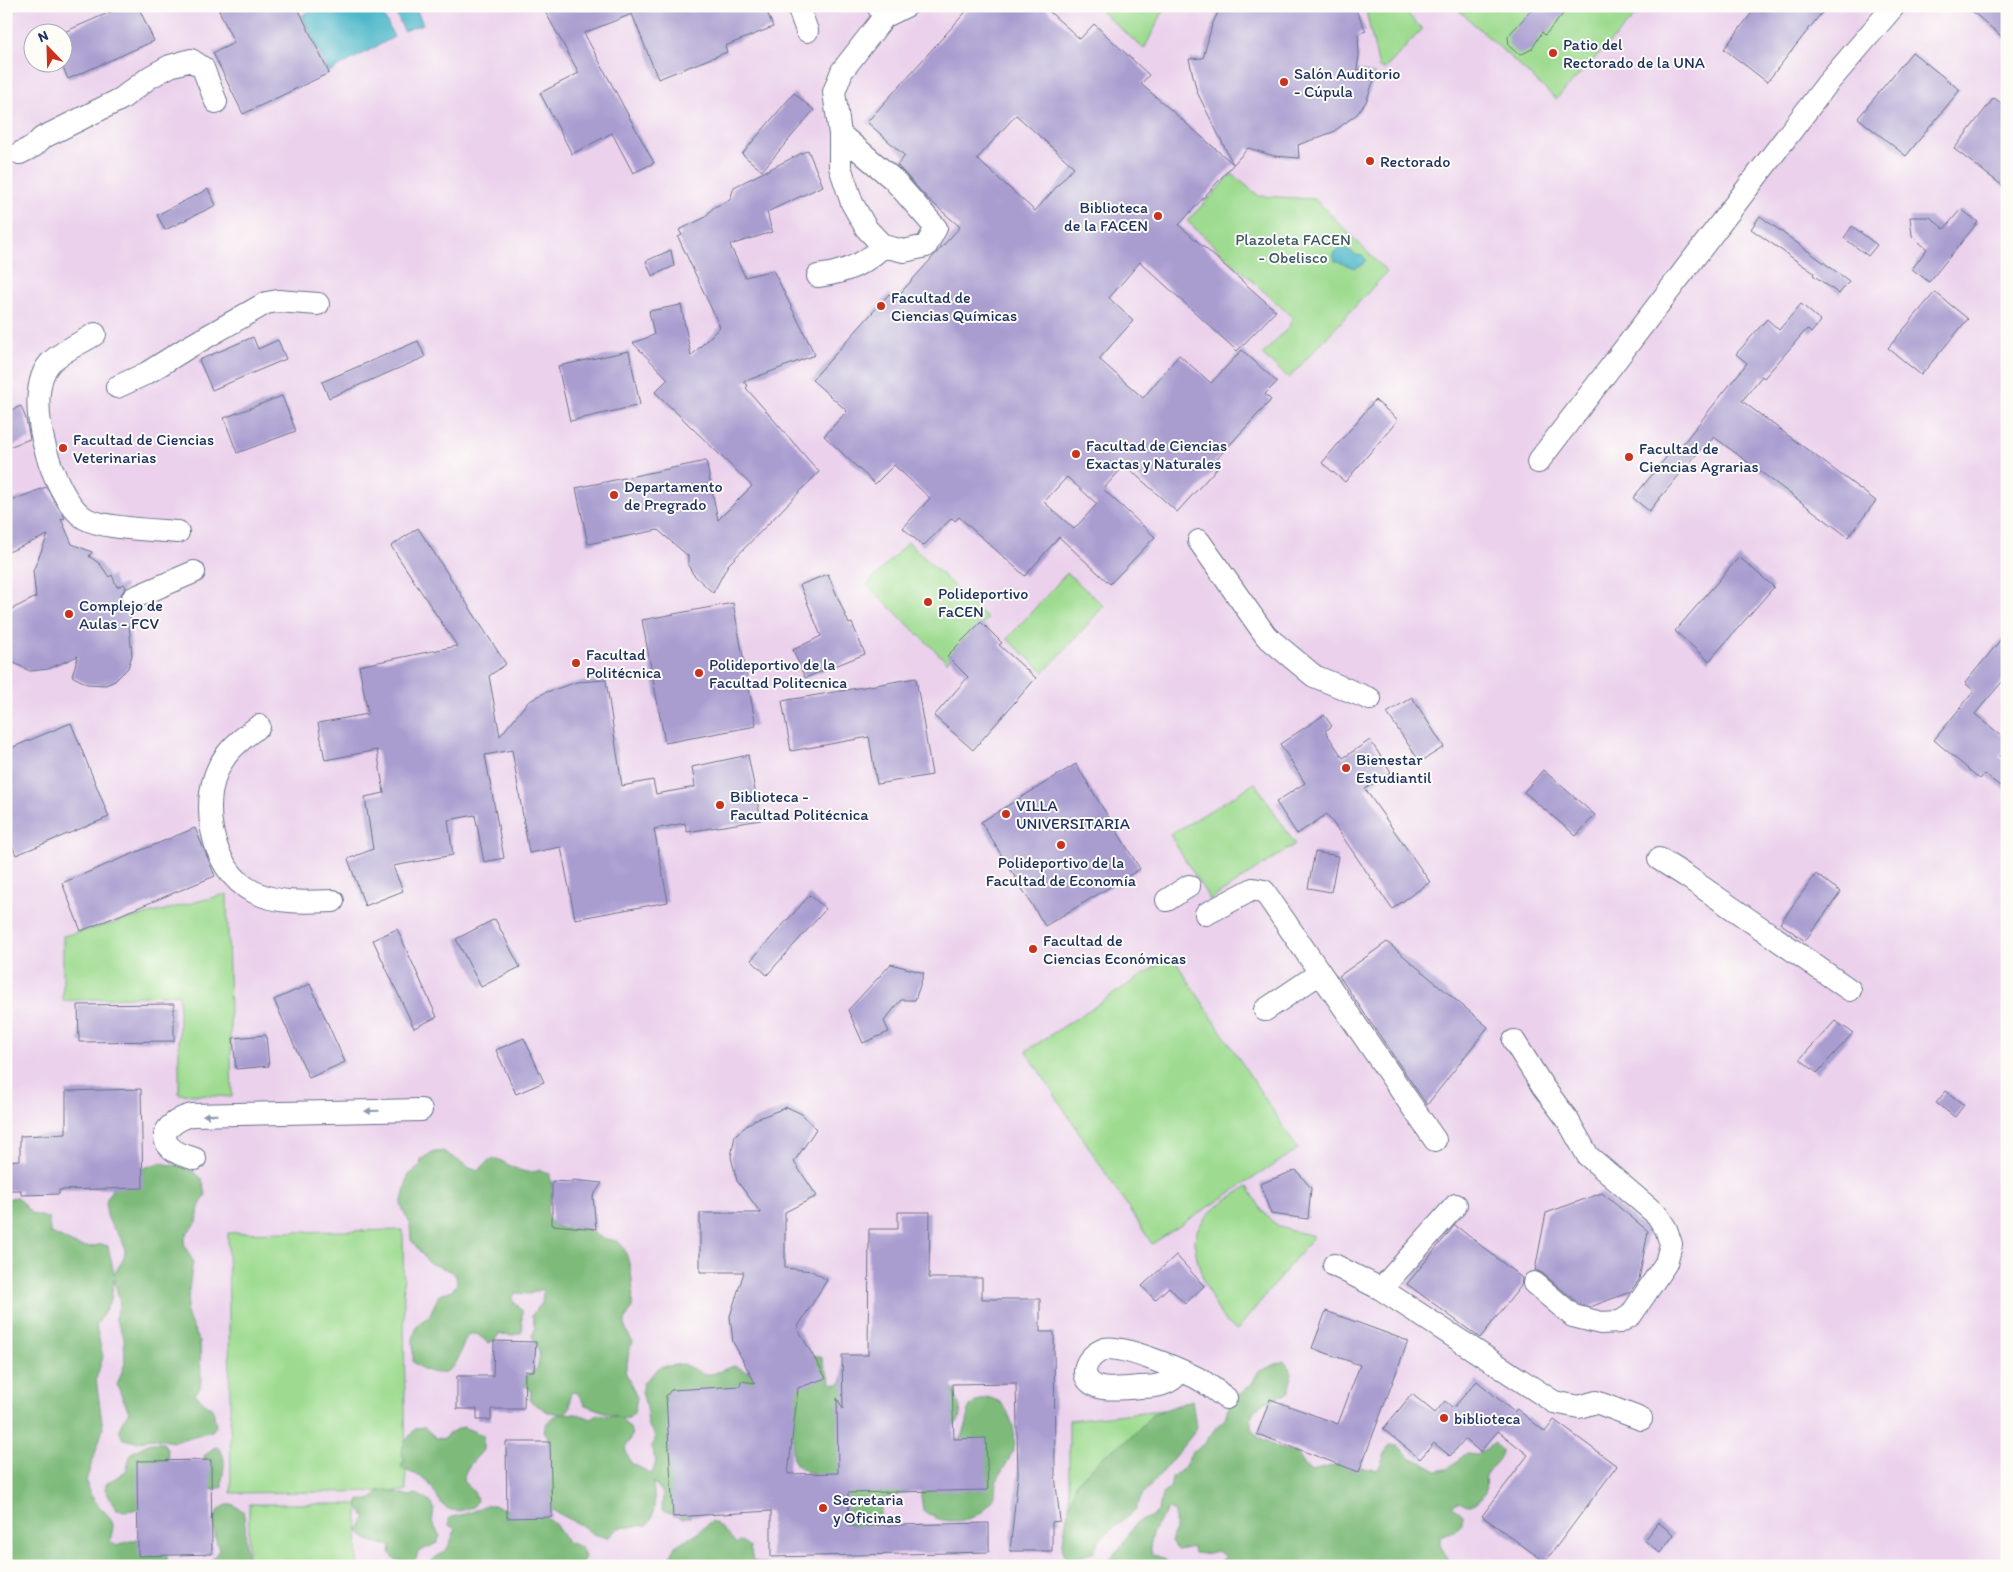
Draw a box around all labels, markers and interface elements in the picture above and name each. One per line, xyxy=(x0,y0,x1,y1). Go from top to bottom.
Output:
north arrow xyxy=(22,22,72,72)
text: N xyxy=(35,27,51,46)
place label: Patio del Rectorado de la UNA xyxy=(1563,35,1705,72)
marker: Patio del Rectorado de la UNA xyxy=(1547,47,1559,59)
place label: Salón Auditorio - Cúpula xyxy=(1294,64,1400,101)
marker: Salón Auditorio - Cúpula xyxy=(1278,76,1290,88)
place label: Rectorado xyxy=(1380,152,1451,171)
marker: Rectorado xyxy=(1364,155,1376,167)
place label: Biblioteca de la FACEN xyxy=(1064,198,1148,235)
marker: Biblioteca de la FACEN xyxy=(1152,210,1164,222)
park label: Plazoleta FACEN - Obelisco xyxy=(1235,230,1351,267)
place label: Facultad de Ciencias Químicas xyxy=(891,288,1017,325)
marker: Facultad de Ciencias Químicas xyxy=(875,300,887,312)
place label: Facultad de Ciencias Veterinarias xyxy=(73,430,214,467)
place label: Facultad de Ciencias Exactas y Naturales xyxy=(1086,436,1227,473)
place label: Facultad de Ciencias Agrarias xyxy=(1639,439,1759,476)
marker: Facultad de Ciencias Veterinarias xyxy=(57,442,69,454)
marker: Facultad de Ciencias Exactas y Naturales xyxy=(1070,448,1082,460)
marker: Facultad de Ciencias Agrarias xyxy=(1623,451,1635,463)
place label: Departamento de Pregrado xyxy=(624,477,723,514)
marker: Departamento de Pregrado xyxy=(608,489,620,501)
place label: Polideportivo FaCEN xyxy=(938,584,1028,621)
place label: Complejo de Aulas - FCV xyxy=(79,596,163,633)
marker: Polideportivo FaCEN xyxy=(922,596,934,608)
marker: Complejo de Aulas - FCV xyxy=(63,608,75,620)
place label: Facultad Politécnica xyxy=(586,645,662,682)
place label: Polideportivo de la Facultad Politecnica xyxy=(709,655,847,692)
marker: Facultad Politécnica xyxy=(570,657,582,669)
marker: Polideportivo de la Facultad Politecnica xyxy=(693,667,705,679)
place label: Bienestar Estudiantil xyxy=(1356,750,1432,787)
marker: Bienestar Estudiantil xyxy=(1340,762,1352,774)
place label: Biblioteca - Facultad Politécnica xyxy=(730,787,869,824)
place label: VILLA UNIVERSITARIA xyxy=(1016,796,1130,833)
marker: Biblioteca - Facultad Politécnica xyxy=(714,799,726,811)
marker: VILLA UNIVERSITARIA xyxy=(1000,808,1012,820)
marker: Polideportivo de la Facultad de Economía xyxy=(1055,839,1067,851)
place label: Polideportivo de la Facultad de Economía xyxy=(986,853,1137,890)
place label: Facultad de Ciencias Económicas xyxy=(1043,931,1186,968)
marker: Facultad de Ciencias Económicas xyxy=(1027,943,1039,955)
one-way arrow xyxy=(364,1107,380,1115)
one-way arrow xyxy=(201,1111,217,1119)
place label: biblioteca xyxy=(1454,1409,1520,1428)
marker: biblioteca xyxy=(1438,1412,1450,1424)
place label: Secretaria y Oficinas xyxy=(833,1490,904,1527)
marker: Secretaria y Oficinas xyxy=(817,1502,829,1514)

